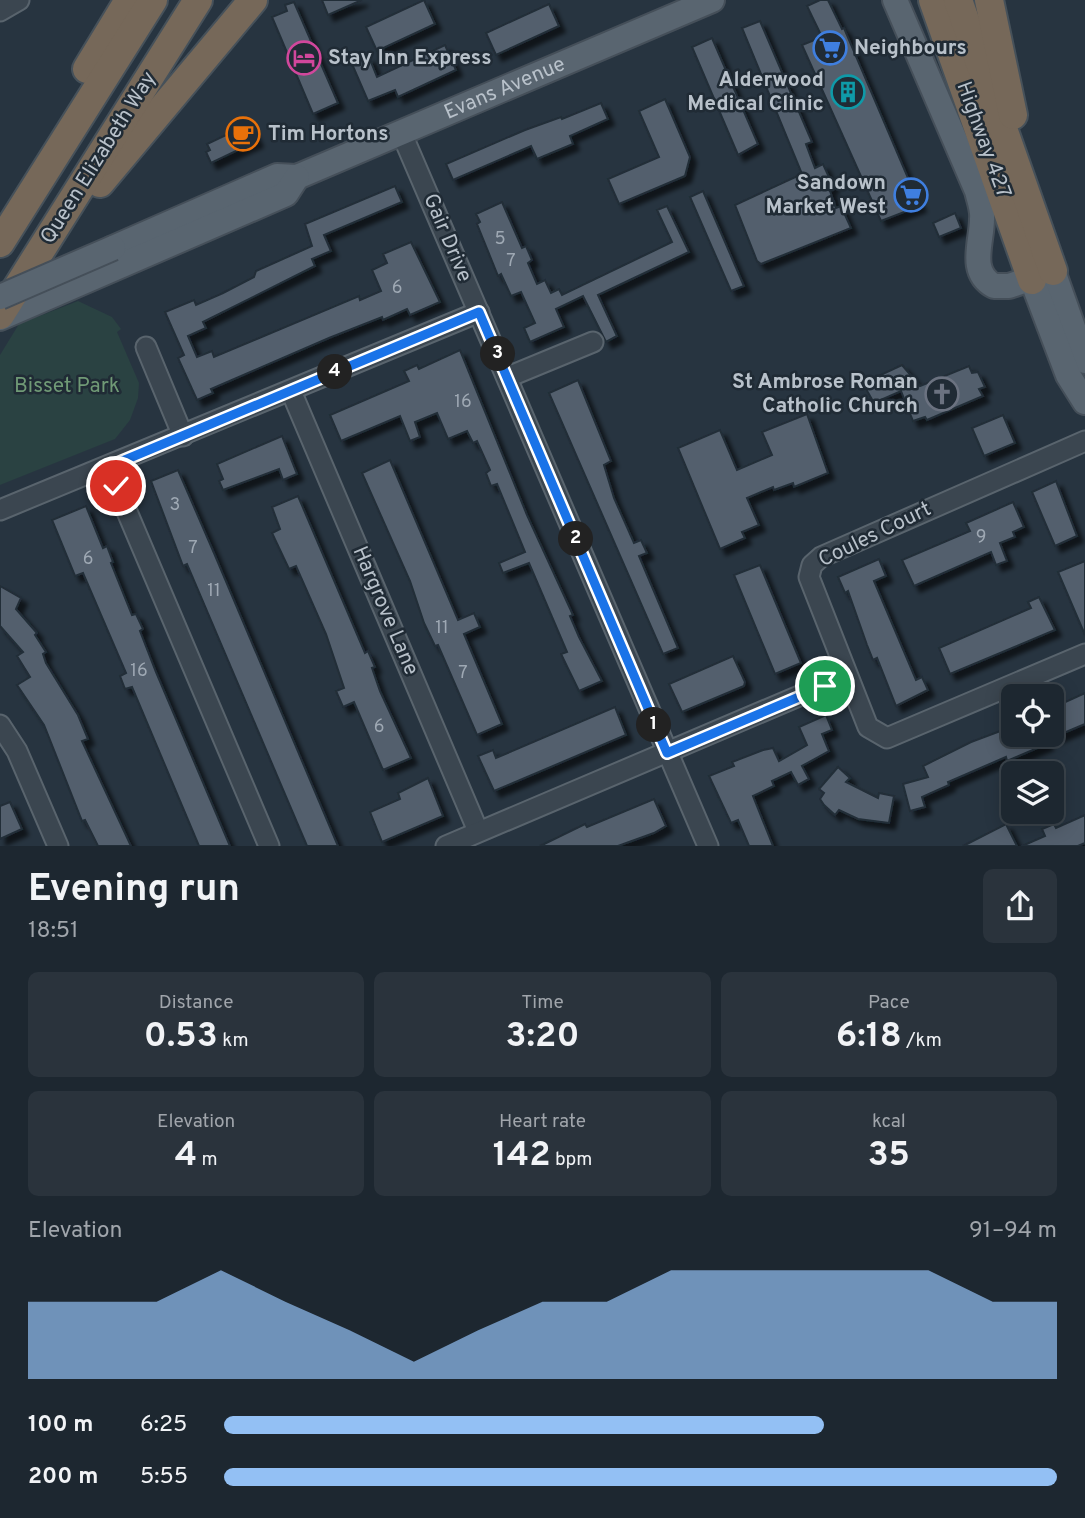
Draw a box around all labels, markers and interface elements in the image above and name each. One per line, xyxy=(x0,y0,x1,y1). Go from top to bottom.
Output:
supermarket icon: Neighbours xyxy=(811,29,849,67)
place label: Neighbours xyxy=(854,35,967,62)
hotel icon: Stay Inn Express xyxy=(285,39,323,77)
place label: Stay Inn Express xyxy=(328,45,492,72)
street label: Evans Avenue xyxy=(440,51,569,126)
street label: Queen Elizabeth Way xyxy=(35,67,163,249)
place label: Alderwood Medical Clinic xyxy=(687,67,824,118)
building icon: Alderwood Medical Clinic xyxy=(829,73,867,111)
street label: Highway 427 xyxy=(949,78,1017,202)
cafe icon: Tim Hortons xyxy=(224,115,262,153)
place label: Tim Hortons xyxy=(268,121,389,148)
place label: Sandown Market West xyxy=(766,170,886,221)
supermarket icon: Sandown Market West xyxy=(892,176,930,214)
street label: Gair Drive xyxy=(416,190,478,286)
house number: 5 xyxy=(494,228,506,251)
house number: 7 xyxy=(506,250,516,273)
house number: 6 xyxy=(392,277,402,300)
pin: 3 xyxy=(480,336,516,372)
text: 3 xyxy=(492,341,503,365)
pin: 4 xyxy=(318,354,352,390)
text: 4 xyxy=(328,359,341,383)
place label: St Ambrose Roman Catholic Church xyxy=(732,369,918,420)
park label: Bisset Park xyxy=(14,373,120,400)
church icon: St Ambrose Roman Catholic Church xyxy=(923,375,961,413)
house number: 16 xyxy=(454,391,472,414)
pin xyxy=(86,456,146,516)
icon: check xyxy=(97,467,135,505)
house number: 3 xyxy=(170,494,180,517)
street label: Coules Court xyxy=(814,496,936,574)
pin: 2 xyxy=(558,522,594,556)
text: 2 xyxy=(570,526,581,550)
house number: 9 xyxy=(976,526,986,549)
house number: 7 xyxy=(188,537,198,560)
street label: Hargrove Lane xyxy=(346,542,424,680)
house number: 6 xyxy=(83,548,93,571)
house number: 11 xyxy=(207,580,221,603)
house number: 11 xyxy=(435,617,449,640)
pin xyxy=(795,656,855,716)
house number: 16 xyxy=(130,660,148,683)
house number: 7 xyxy=(458,662,468,685)
icon: arrive xyxy=(806,667,844,705)
map controls xyxy=(1001,684,1064,824)
button: locate xyxy=(1001,684,1064,747)
pin: 1 xyxy=(636,708,672,742)
text: 1 xyxy=(650,712,657,736)
house number: 6 xyxy=(374,716,384,739)
button: layers xyxy=(1001,761,1064,824)
text: Evening run xyxy=(28,866,240,915)
button: share xyxy=(983,869,1057,943)
text: 18:51 xyxy=(28,917,79,946)
text: Distance xyxy=(159,991,233,1015)
text: Time xyxy=(521,991,564,1015)
text: Pace xyxy=(868,991,910,1015)
text: 0.53 xyxy=(144,1015,218,1059)
text: 3:20 xyxy=(506,1015,579,1059)
text: 6:18 xyxy=(836,1015,902,1059)
text: km xyxy=(218,1029,249,1053)
text: /km xyxy=(902,1029,942,1053)
text: Elevation xyxy=(157,1110,235,1134)
text: Heart rate xyxy=(499,1110,586,1134)
text: kcal xyxy=(872,1110,906,1134)
text: 4 xyxy=(175,1134,197,1178)
text: 142 xyxy=(493,1134,551,1178)
text: 35 xyxy=(868,1134,910,1178)
text: m xyxy=(197,1148,218,1172)
text: bpm xyxy=(551,1148,592,1172)
text: Elevation xyxy=(28,1217,123,1246)
text: 91–94 m xyxy=(969,1217,1057,1246)
text: 100 m xyxy=(28,1411,93,1440)
text: 6:25 xyxy=(140,1411,187,1440)
text: 200 m xyxy=(28,1463,98,1492)
text: 5:55 xyxy=(140,1463,188,1492)

